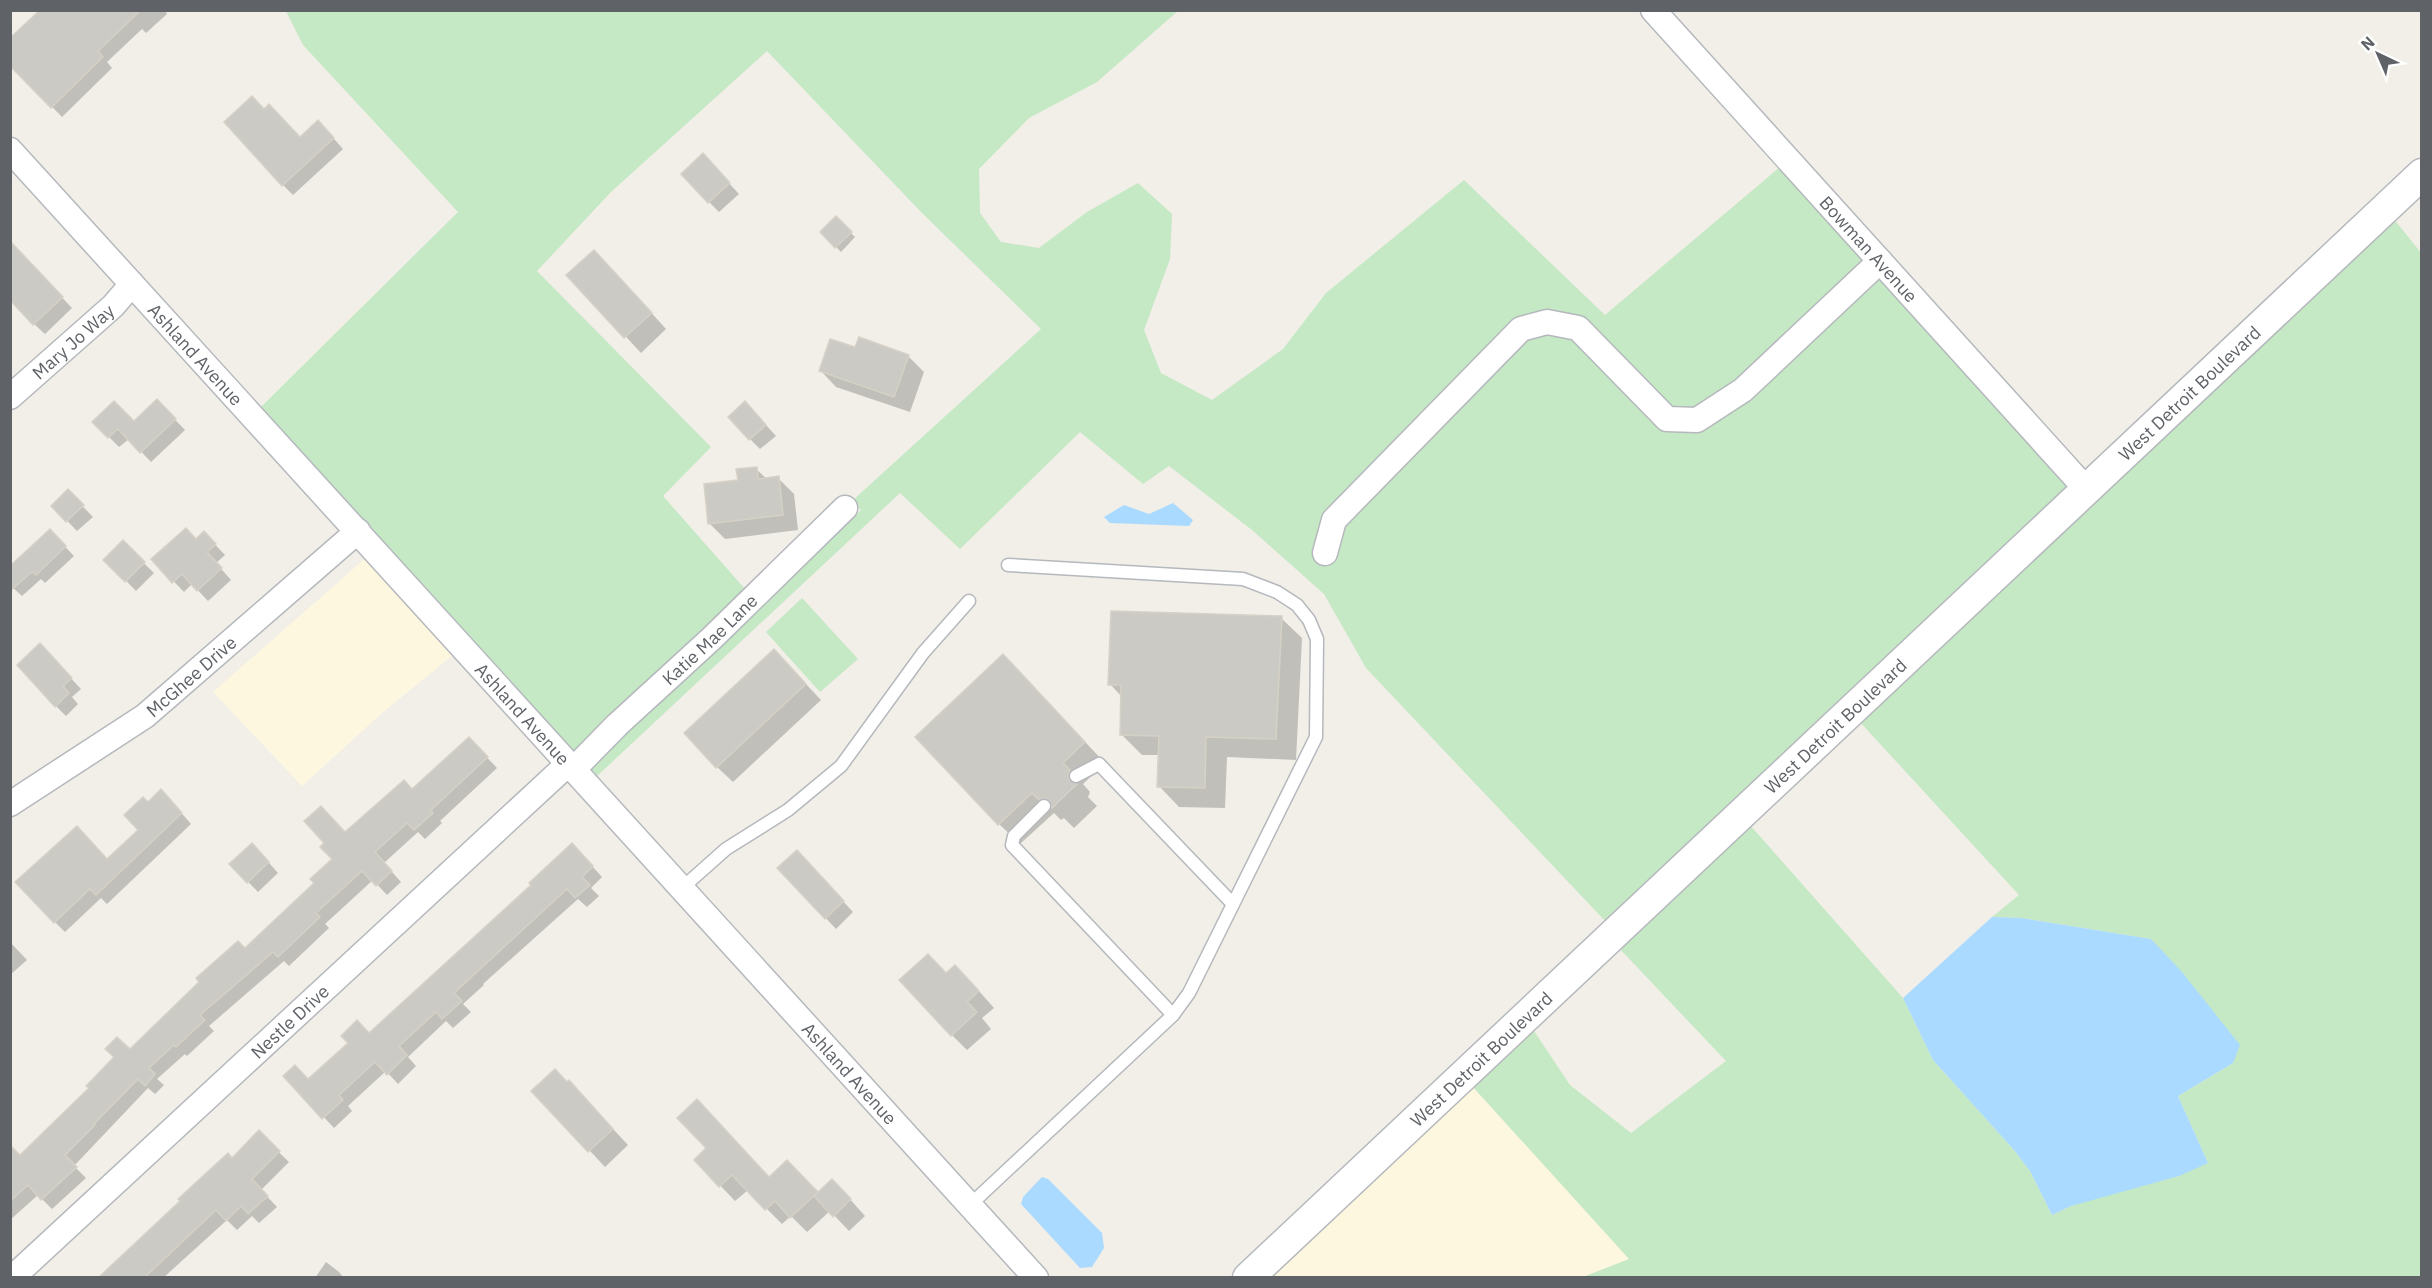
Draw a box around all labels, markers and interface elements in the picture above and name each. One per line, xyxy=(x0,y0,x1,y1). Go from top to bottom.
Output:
north arrow xyxy=(2348,24,2408,84)
text: N xyxy=(2356,32,2379,54)
street label: Bowman Avenue xyxy=(1815,191,1923,307)
street label: Ashland Avenue xyxy=(143,298,248,410)
street label: Mary Jo Way xyxy=(27,299,119,384)
street label: West Detroit Boulevard xyxy=(2113,321,2265,465)
street label: Katie Mae Lane xyxy=(657,589,762,690)
street label: McGhee Drive xyxy=(141,631,241,722)
street label: West Detroit Boulevard xyxy=(1759,653,1911,798)
street label: Ashland Avenue xyxy=(470,658,575,770)
street label: Nestle Drive xyxy=(246,979,334,1063)
street label: West Detroit Boulevard xyxy=(1405,986,1557,1131)
street label: Ashland Avenue xyxy=(797,1017,902,1129)

